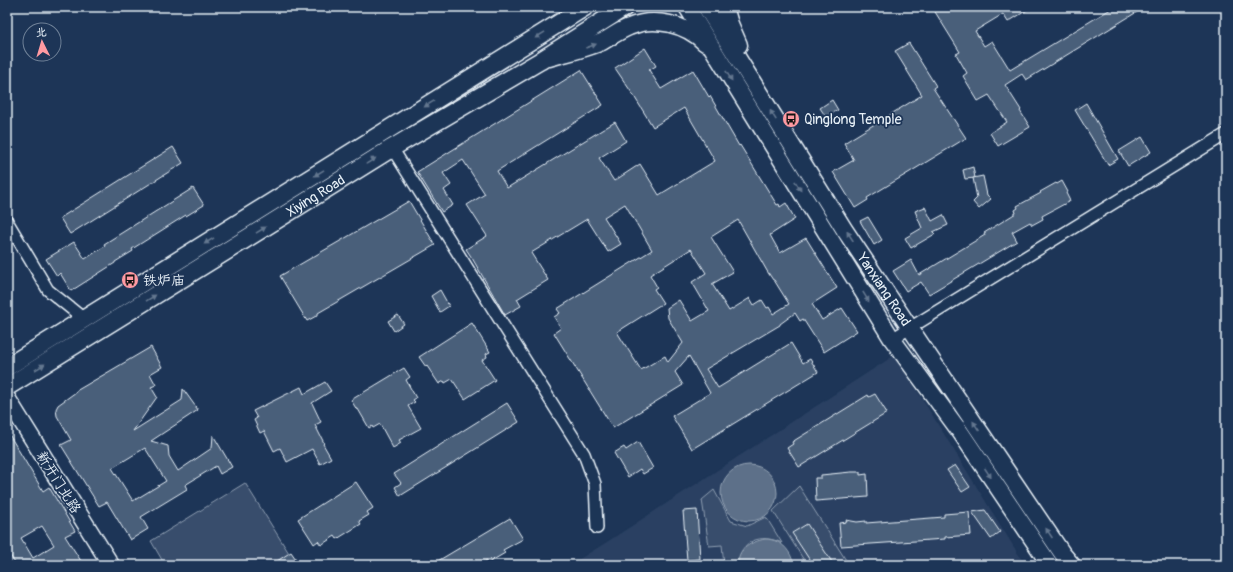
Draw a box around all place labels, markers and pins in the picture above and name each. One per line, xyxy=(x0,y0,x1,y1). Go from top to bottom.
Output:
bus stop icon: Qinglong Temple xyxy=(781,109,801,129)
place label: Qinglong Temple xyxy=(804,111,902,128)
bus stop icon: 铁炉庙 xyxy=(120,270,140,290)
place label: 铁炉庙 xyxy=(143,272,185,289)

